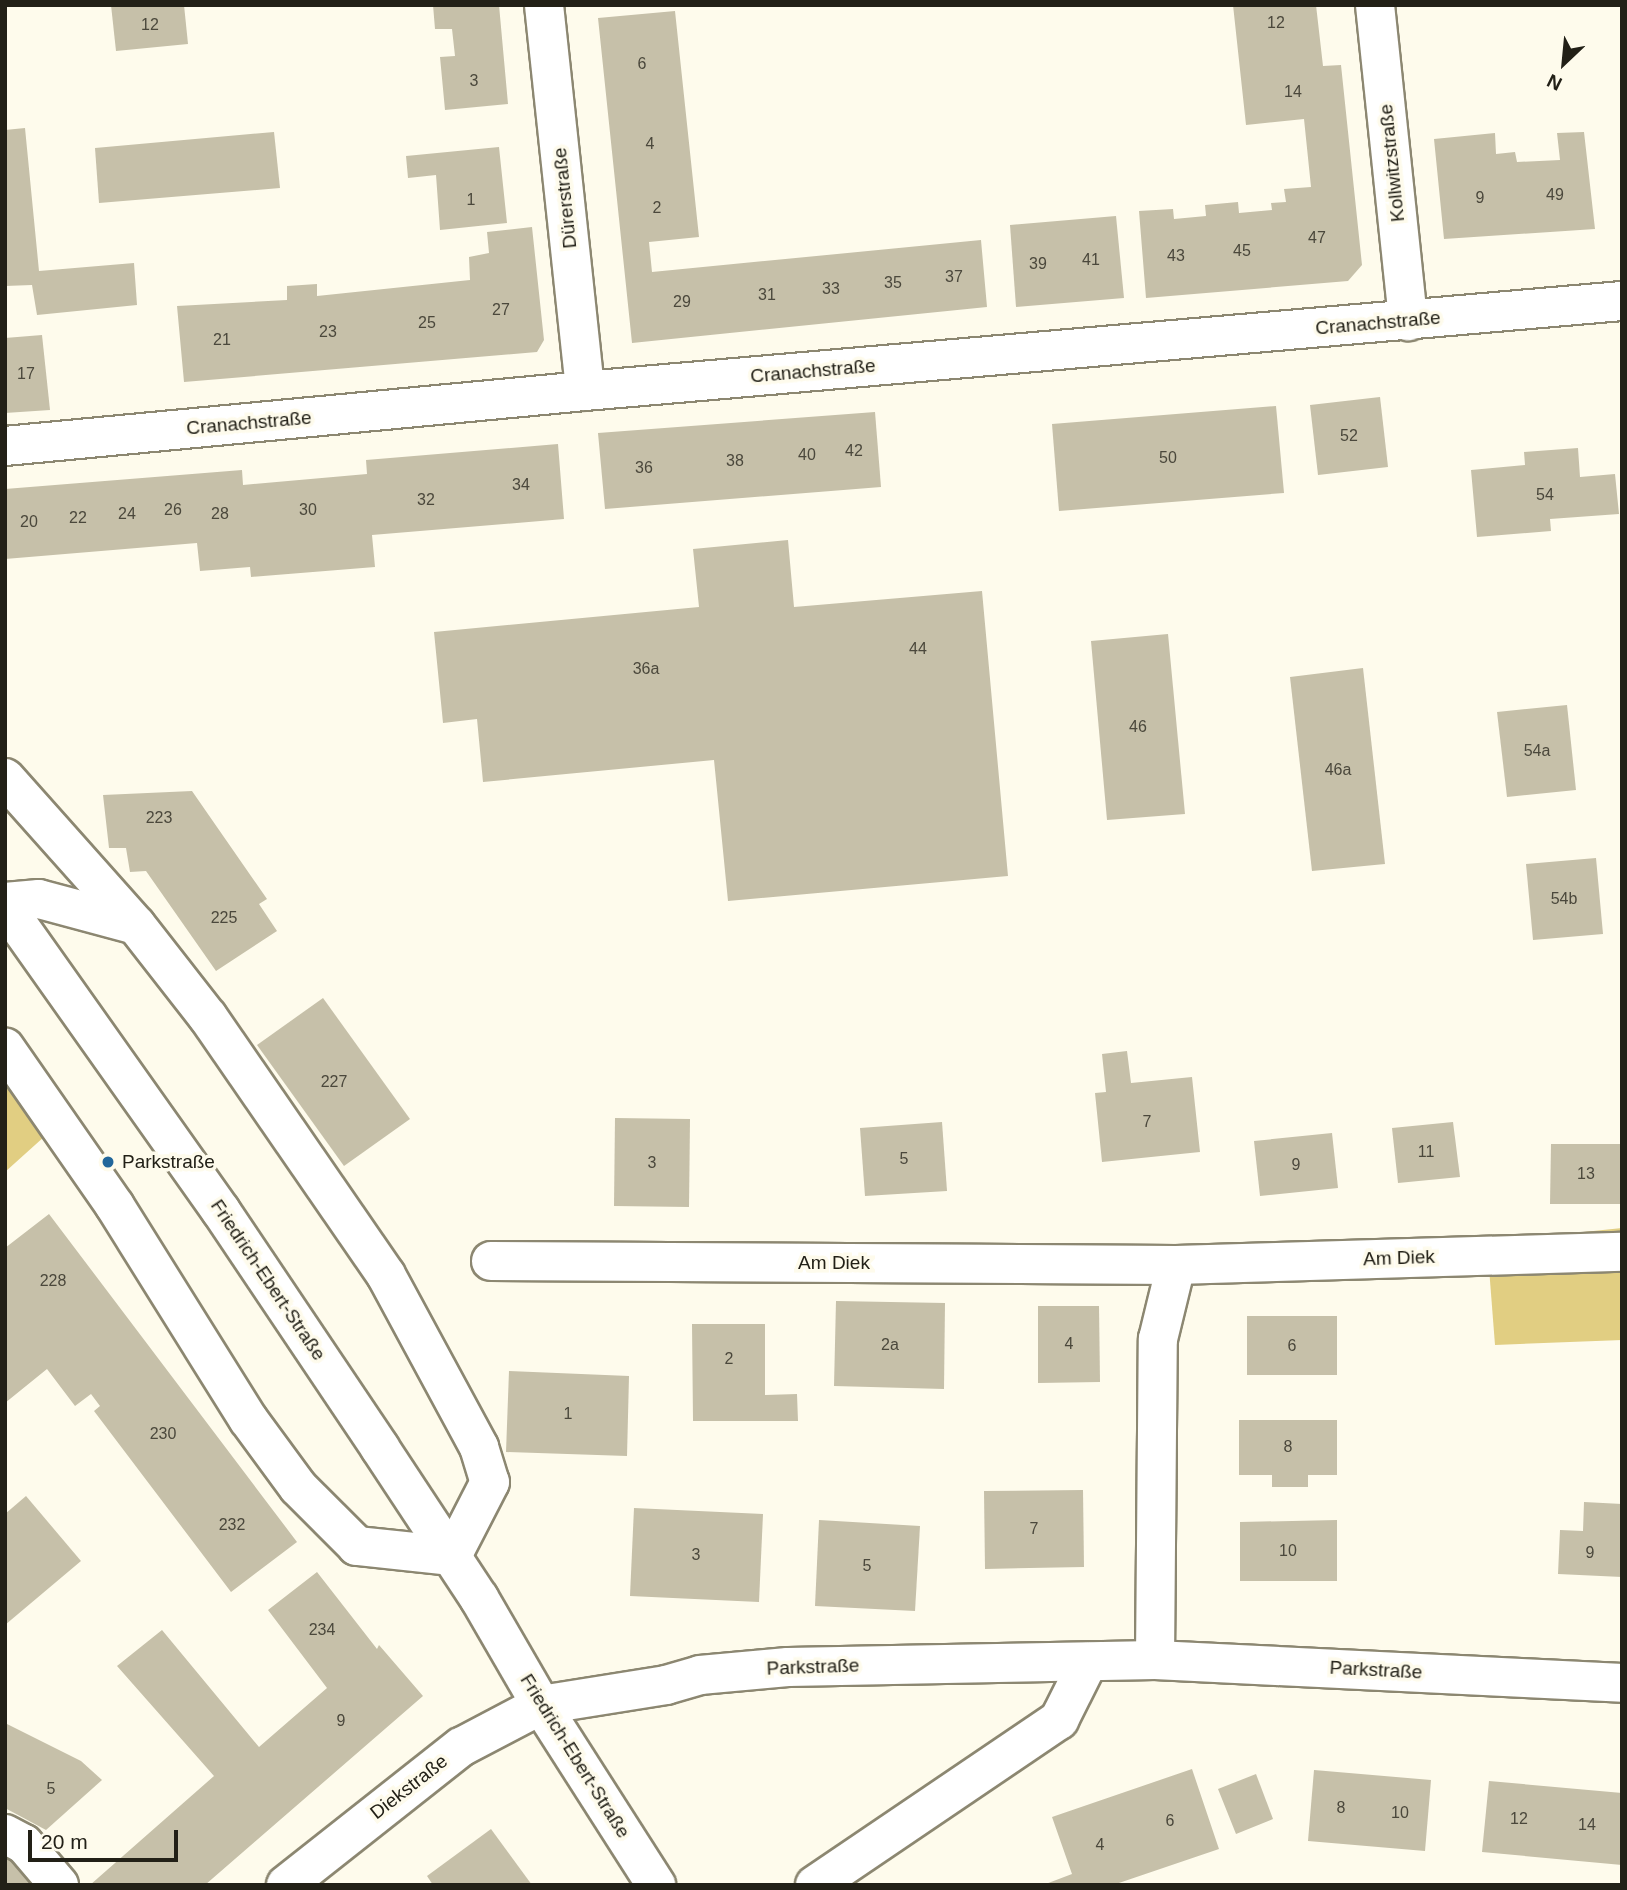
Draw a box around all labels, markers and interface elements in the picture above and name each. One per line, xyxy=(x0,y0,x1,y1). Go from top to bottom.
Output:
house number: 12 xyxy=(1267,13,1285,33)
house number: 12 xyxy=(141,15,159,35)
north arrow xyxy=(1529,28,1599,98)
house number: 6 xyxy=(638,54,646,74)
text: N xyxy=(1544,70,1565,95)
house number: 3 xyxy=(470,71,478,91)
house number: 14 xyxy=(1284,82,1302,102)
street label: Kollwitzstraße xyxy=(1374,103,1410,223)
house number: 4 xyxy=(646,134,654,154)
street label: Dürerstraße xyxy=(548,146,582,250)
house number: 49 xyxy=(1546,185,1564,205)
house number: 9 xyxy=(1476,188,1484,208)
house number: 1 xyxy=(467,190,475,210)
house number: 2 xyxy=(653,198,661,218)
house number: 47 xyxy=(1308,228,1326,248)
house number: 45 xyxy=(1233,241,1251,261)
house number: 43 xyxy=(1167,246,1185,266)
house number: 41 xyxy=(1082,250,1100,270)
house number: 39 xyxy=(1029,254,1047,274)
house number: 37 xyxy=(945,267,963,287)
house number: 35 xyxy=(884,273,902,293)
house number: 33 xyxy=(822,279,840,299)
house number: 31 xyxy=(758,285,776,305)
house number: 29 xyxy=(673,292,691,312)
house number: 27 xyxy=(492,300,510,320)
street label: Cranachstraße xyxy=(1314,306,1442,340)
house number: 25 xyxy=(418,313,436,333)
house number: 23 xyxy=(319,322,337,342)
house number: 21 xyxy=(213,330,231,350)
street label: Cranachstraße xyxy=(749,354,877,388)
house number: 17 xyxy=(17,364,35,384)
street label: Cranachstraße xyxy=(185,406,313,440)
house number: 52 xyxy=(1340,426,1358,446)
house number: 42 xyxy=(845,441,863,461)
house number: 40 xyxy=(798,445,816,465)
house number: 50 xyxy=(1159,448,1177,468)
house number: 38 xyxy=(726,451,744,471)
house number: 36 xyxy=(635,458,653,478)
house number: 34 xyxy=(512,475,530,495)
house number: 54 xyxy=(1536,485,1554,505)
house number: 32 xyxy=(417,490,435,510)
house number: 26 xyxy=(164,500,182,520)
house number: 30 xyxy=(299,500,317,520)
house number: 24 xyxy=(118,504,136,524)
house number: 28 xyxy=(211,504,229,524)
house number: 22 xyxy=(69,508,87,528)
house number: 20 xyxy=(20,512,38,532)
house number: 44 xyxy=(909,639,927,659)
house number: 36a xyxy=(633,659,659,679)
house number: 46 xyxy=(1129,717,1147,737)
house number: 54a xyxy=(1524,741,1550,761)
house number: 46a xyxy=(1325,760,1351,780)
house number: 223 xyxy=(146,808,172,828)
house number: 54b xyxy=(1551,889,1577,909)
house number: 225 xyxy=(211,908,237,928)
house number: 227 xyxy=(321,1072,347,1092)
house number: 7 xyxy=(1143,1112,1151,1132)
house number: 11 xyxy=(1418,1142,1434,1162)
house number: 5 xyxy=(900,1149,908,1169)
place label: Parkstraße xyxy=(122,1151,215,1173)
house number: 3 xyxy=(648,1153,656,1173)
marker: Parkstraße xyxy=(100,1154,116,1170)
house number: 9 xyxy=(1292,1155,1300,1175)
house number: 13 xyxy=(1577,1164,1595,1184)
street label: Friedrich-Ebert-Straße xyxy=(206,1195,330,1365)
street label: Am Diek xyxy=(1363,1245,1435,1271)
street label: Am Diek xyxy=(798,1252,870,1274)
house number: 228 xyxy=(40,1271,66,1291)
house number: 4 xyxy=(1065,1334,1073,1354)
house number: 2a xyxy=(881,1335,899,1355)
house number: 6 xyxy=(1288,1336,1296,1356)
house number: 2 xyxy=(725,1349,733,1369)
house number: 1 xyxy=(564,1404,572,1424)
house number: 230 xyxy=(150,1424,176,1444)
house number: 8 xyxy=(1284,1437,1292,1457)
house number: 232 xyxy=(219,1515,245,1535)
house number: 7 xyxy=(1030,1519,1038,1539)
house number: 10 xyxy=(1279,1541,1297,1561)
house number: 9 xyxy=(1586,1543,1594,1563)
house number: 3 xyxy=(692,1545,700,1565)
house number: 5 xyxy=(863,1556,871,1576)
house number: 234 xyxy=(309,1620,335,1640)
street label: Parkstraße xyxy=(766,1654,860,1680)
street label: Parkstraße xyxy=(1329,1656,1423,1684)
street label: Friedrich-Ebert-Straße xyxy=(515,1670,635,1842)
house number: 9 xyxy=(337,1711,345,1731)
street label: Diekstraße xyxy=(366,1750,452,1824)
house number: 5 xyxy=(47,1779,55,1799)
house number: 8 xyxy=(1337,1798,1345,1818)
house number: 10 xyxy=(1391,1803,1409,1823)
house number: 12 xyxy=(1510,1809,1528,1829)
house number: 6 xyxy=(1166,1811,1174,1831)
house number: 14 xyxy=(1578,1815,1596,1835)
scale bar xyxy=(32,1816,182,1860)
text: 20 m xyxy=(41,1830,88,1853)
house number: 4 xyxy=(1096,1835,1104,1855)

